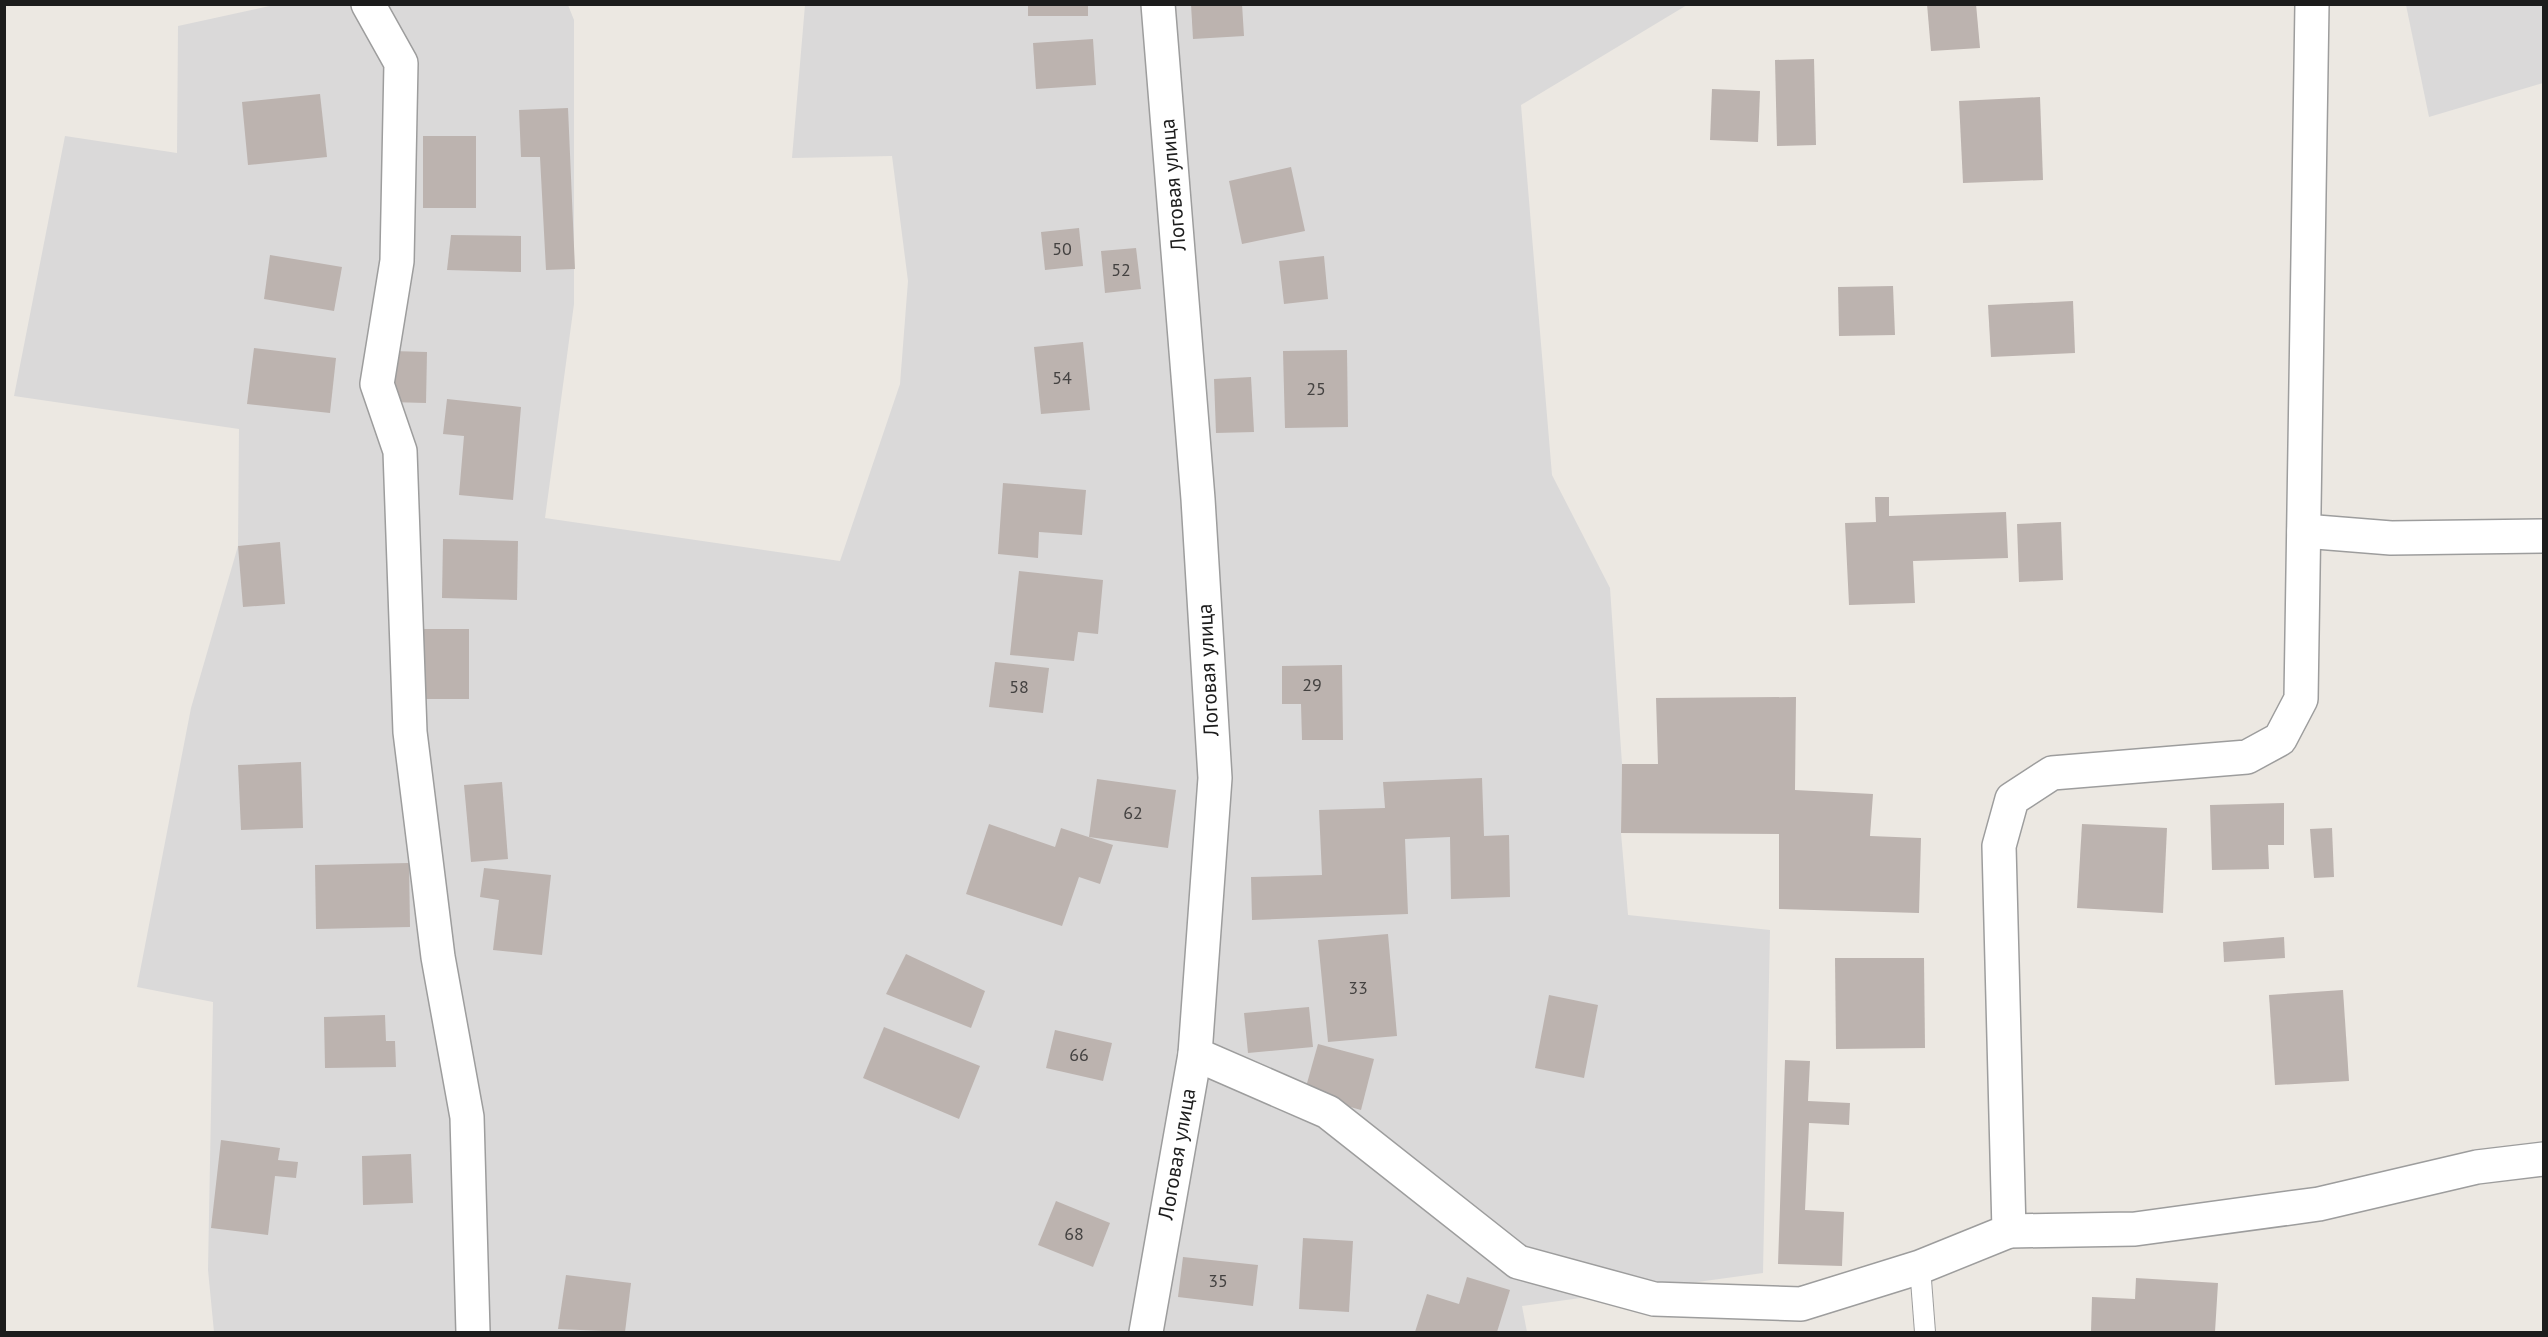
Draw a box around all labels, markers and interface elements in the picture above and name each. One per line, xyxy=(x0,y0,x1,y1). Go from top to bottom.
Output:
street label: Логовая улица xyxy=(1153,118,1192,253)
house number: 50 xyxy=(1052,237,1072,260)
house number: 52 xyxy=(1111,258,1131,281)
house number: 54 xyxy=(1052,366,1072,389)
house number: 25 xyxy=(1306,377,1326,400)
street label: Логовая улица xyxy=(1191,603,1225,738)
house number: 29 xyxy=(1302,673,1322,696)
house number: 58 xyxy=(1009,675,1029,698)
house number: 62 xyxy=(1123,801,1143,824)
house number: 33 xyxy=(1348,976,1368,999)
house number: 66 xyxy=(1069,1043,1089,1066)
street label: Логовая улица xyxy=(1151,1086,1201,1223)
house number: 68 xyxy=(1064,1222,1084,1245)
house number: 35 xyxy=(1208,1269,1228,1292)

